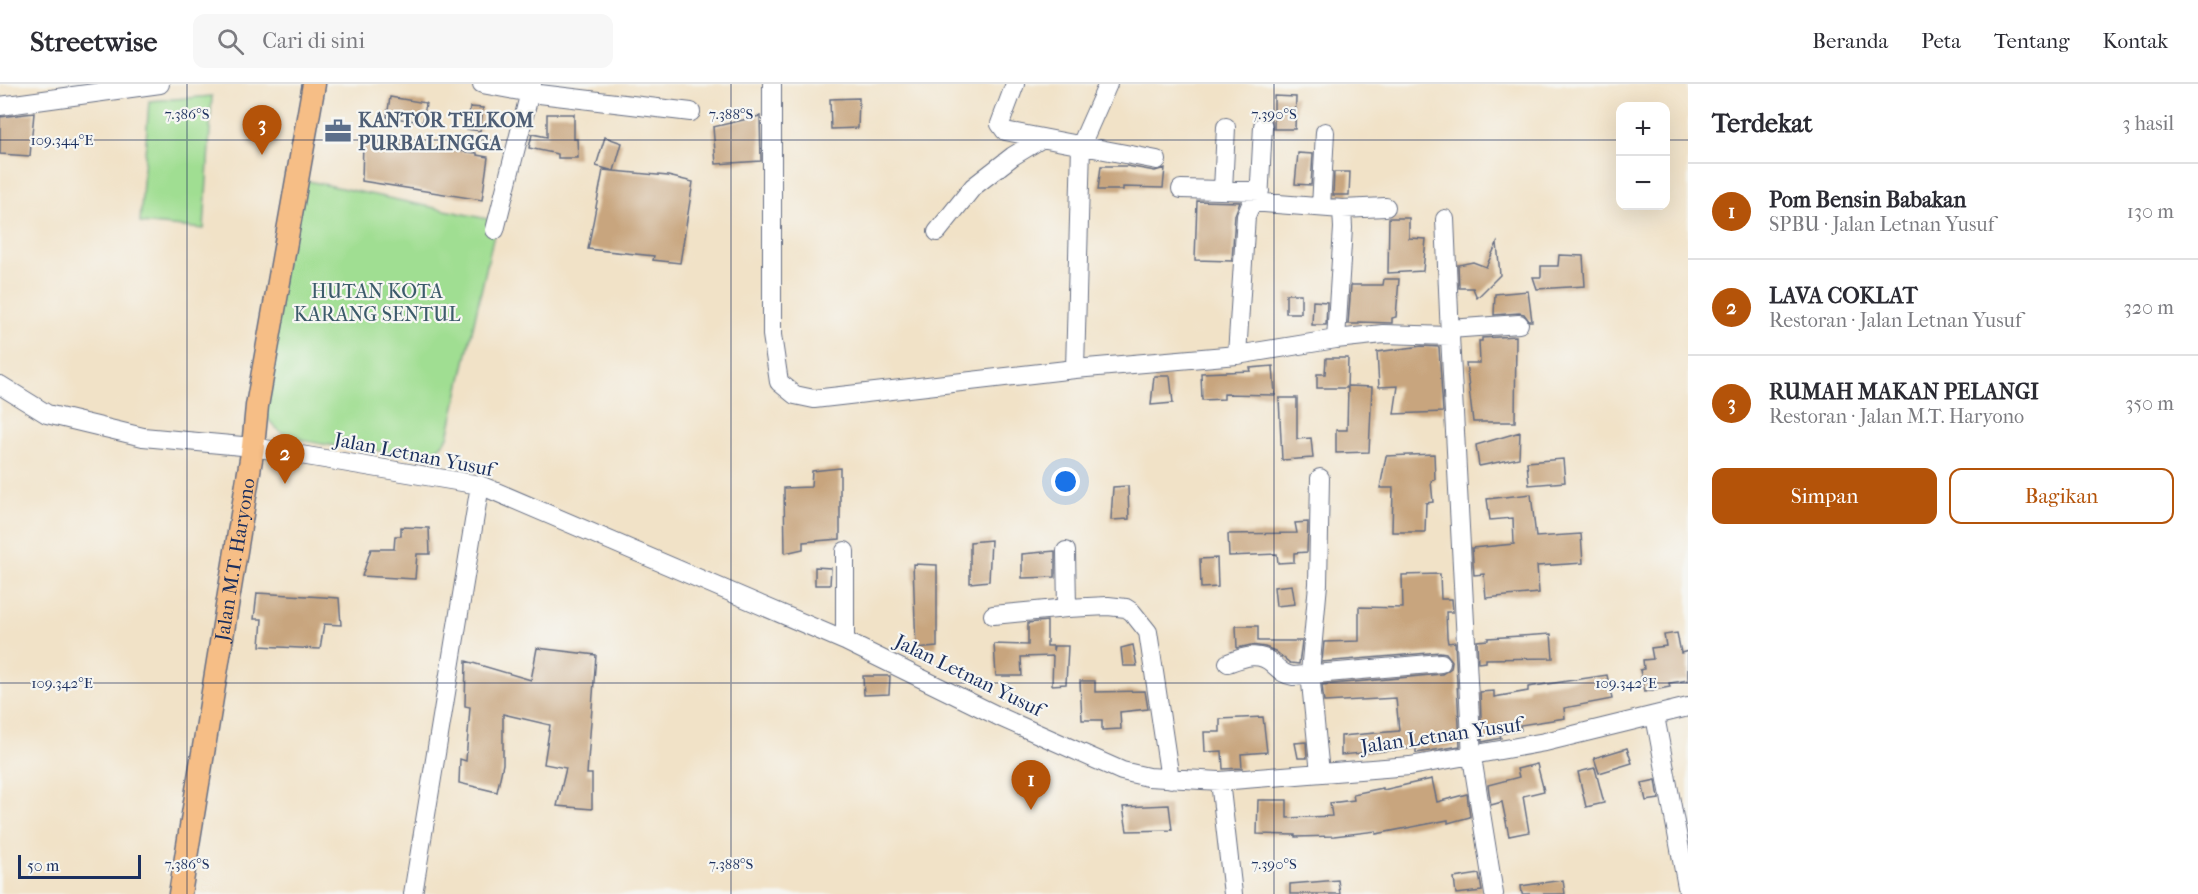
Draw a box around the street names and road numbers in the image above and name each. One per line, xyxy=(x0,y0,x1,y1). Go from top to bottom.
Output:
street label: Jalan Letnan Yusuf xyxy=(330,427,500,482)
street label: Jalan M.T. Haryono xyxy=(210,476,260,645)
street label: Jalan Letnan Yusuf xyxy=(889,629,1051,723)
street label: Jalan Letnan Yusuf xyxy=(1357,712,1527,758)

